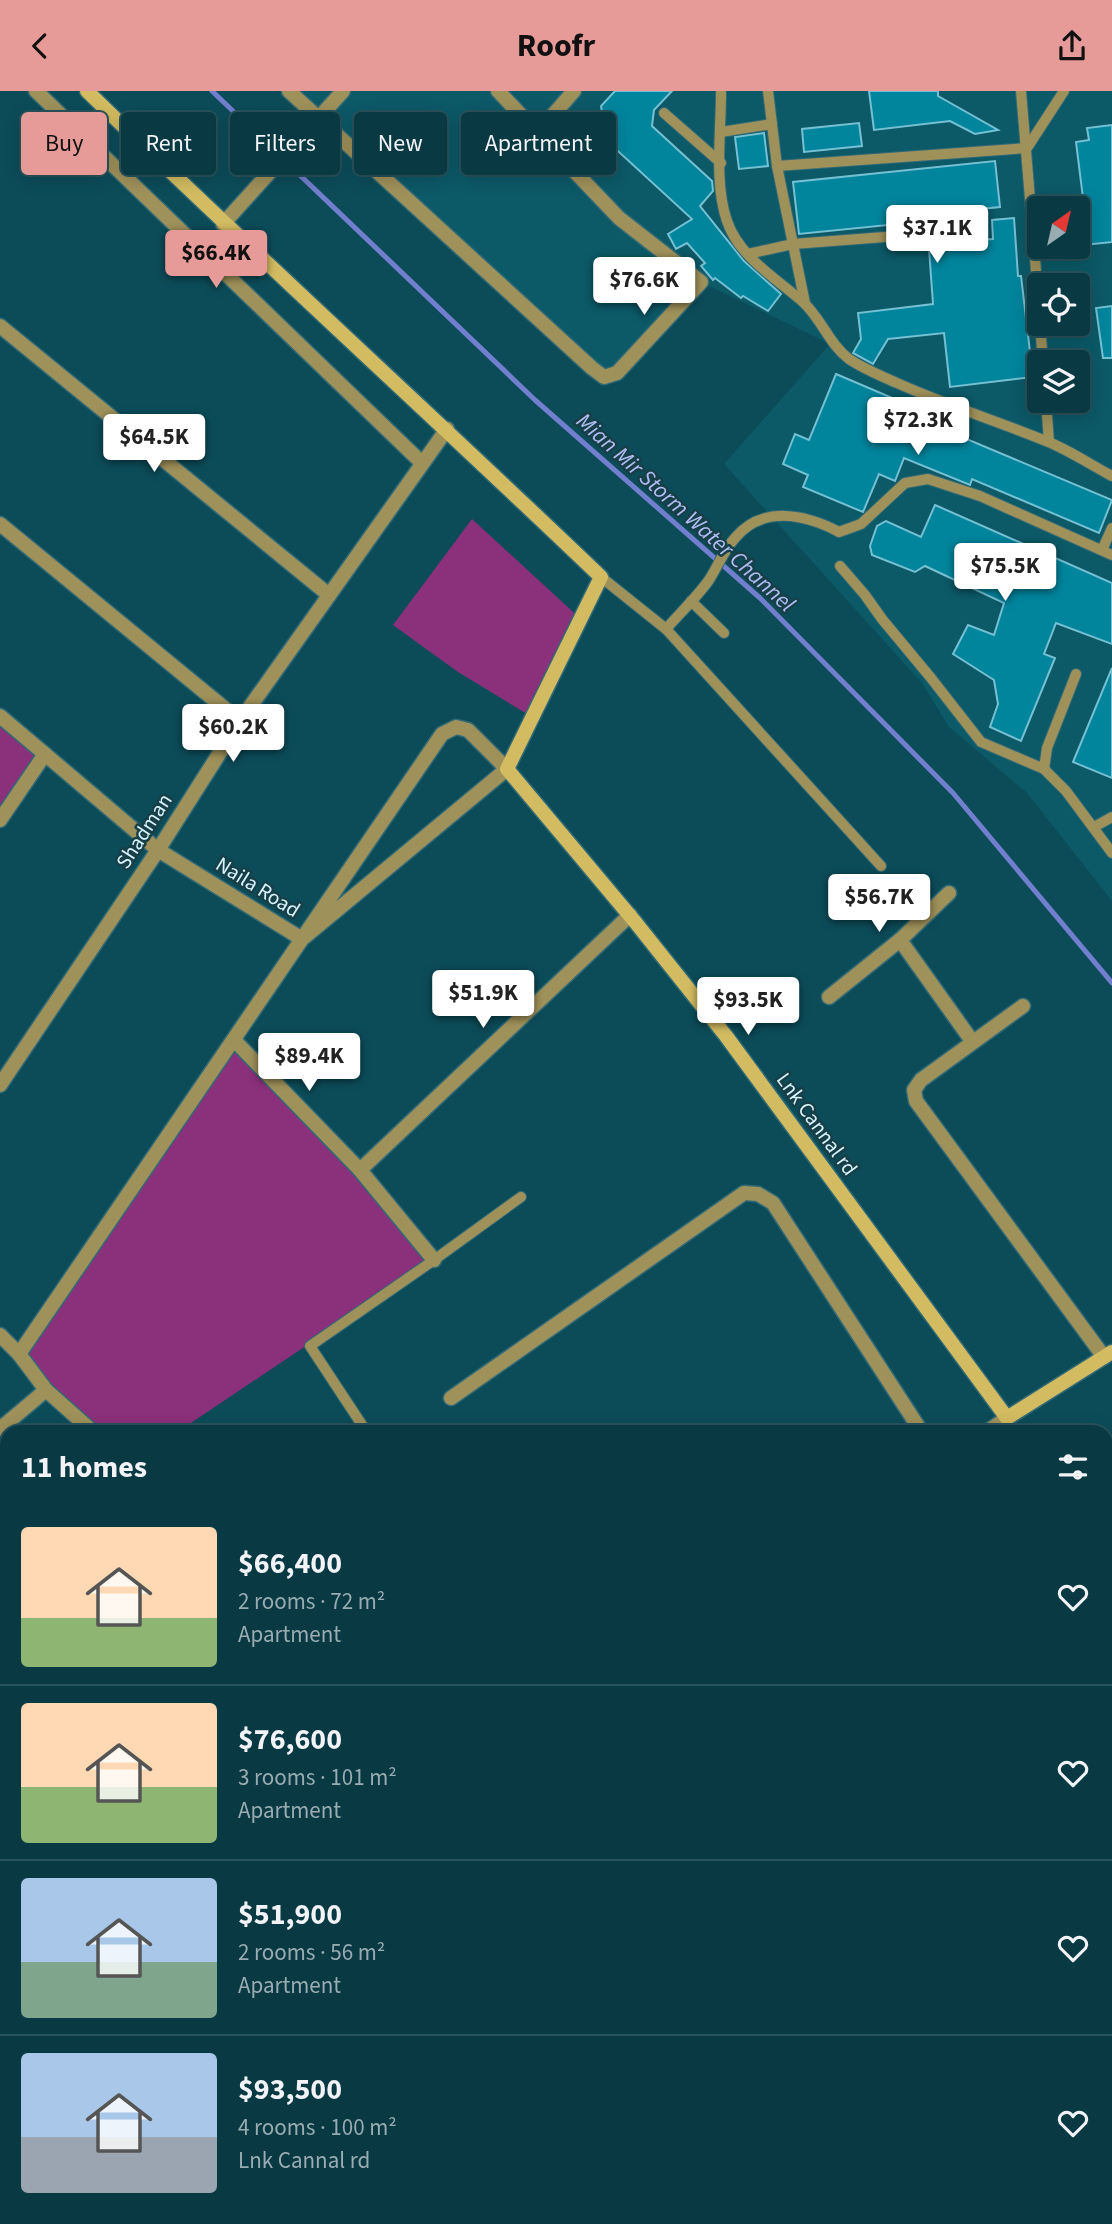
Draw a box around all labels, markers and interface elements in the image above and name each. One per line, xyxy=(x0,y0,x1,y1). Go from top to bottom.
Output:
text: Roofr xyxy=(517,23,595,69)
icon: back xyxy=(21,27,59,65)
icon: share xyxy=(1053,27,1091,65)
chip: Buy xyxy=(21,112,107,175)
chip: Rent xyxy=(121,112,216,175)
chip: Filters xyxy=(230,112,340,175)
chip: New xyxy=(354,112,447,175)
chip: Apartment xyxy=(461,112,616,175)
north arrow xyxy=(1027,196,1090,259)
map controls xyxy=(1027,196,1090,413)
pin: $37.1K xyxy=(880,205,994,265)
text: $37.1K xyxy=(902,211,972,244)
pin: $66.4K xyxy=(159,231,273,290)
text: $66.4K xyxy=(181,236,251,269)
pin: $76.6K xyxy=(587,257,701,317)
text: $76.6K xyxy=(609,263,679,296)
button: locate xyxy=(1027,273,1090,336)
button: layers xyxy=(1027,350,1090,413)
pin: $72.3K xyxy=(861,397,975,457)
text: $72.3K xyxy=(883,403,953,436)
water label: Mian Mir Storm Water Channel xyxy=(569,405,803,620)
pin: $64.5K xyxy=(97,415,211,474)
text: $64.5K xyxy=(119,420,189,453)
pin: $75.5K xyxy=(948,543,1062,603)
text: $75.5K xyxy=(970,549,1040,582)
pin: $60.2K xyxy=(176,705,290,764)
text: $60.2K xyxy=(198,710,268,743)
street label: Shadman xyxy=(108,787,180,875)
street label: Naila Road xyxy=(210,849,306,925)
pin: $56.7K xyxy=(822,875,936,934)
text: $56.7K xyxy=(844,880,914,913)
pin: $51.9K xyxy=(426,971,540,1030)
text: $51.9K xyxy=(448,976,518,1009)
pin: $93.5K xyxy=(691,977,805,1037)
text: $93.5K xyxy=(713,983,783,1016)
pin: $89.4K xyxy=(252,1033,366,1093)
text: $89.4K xyxy=(274,1039,344,1072)
street label: Lnk Cannal rd xyxy=(769,1066,865,1182)
text: 11 homes xyxy=(21,1446,147,1489)
icon: filters xyxy=(1054,1448,1092,1486)
text: $66,400 xyxy=(238,1542,342,1585)
icon: home xyxy=(77,1555,161,1639)
icon: heart xyxy=(1054,1578,1092,1616)
text: 2 rooms · 72 m² xyxy=(238,1585,385,1618)
text: Apartment xyxy=(238,1618,341,1651)
text: $76,600 xyxy=(238,1718,342,1761)
icon: home xyxy=(77,1731,161,1815)
icon: heart xyxy=(1054,1754,1092,1792)
text: 3 rooms · 101 m² xyxy=(238,1761,397,1794)
text: Apartment xyxy=(238,1794,341,1827)
text: $51,900 xyxy=(238,1893,342,1936)
icon: home xyxy=(77,1906,161,1990)
icon: heart xyxy=(1054,1929,1092,1967)
text: 2 rooms · 56 m² xyxy=(238,1936,385,1969)
text: Apartment xyxy=(238,1969,341,2002)
text: $93,500 xyxy=(238,2068,342,2111)
icon: home xyxy=(77,2081,161,2165)
icon: heart xyxy=(1054,2104,1092,2142)
text: 4 rooms · 100 m² xyxy=(238,2111,397,2144)
text: Lnk Cannal rd xyxy=(238,2144,370,2177)

